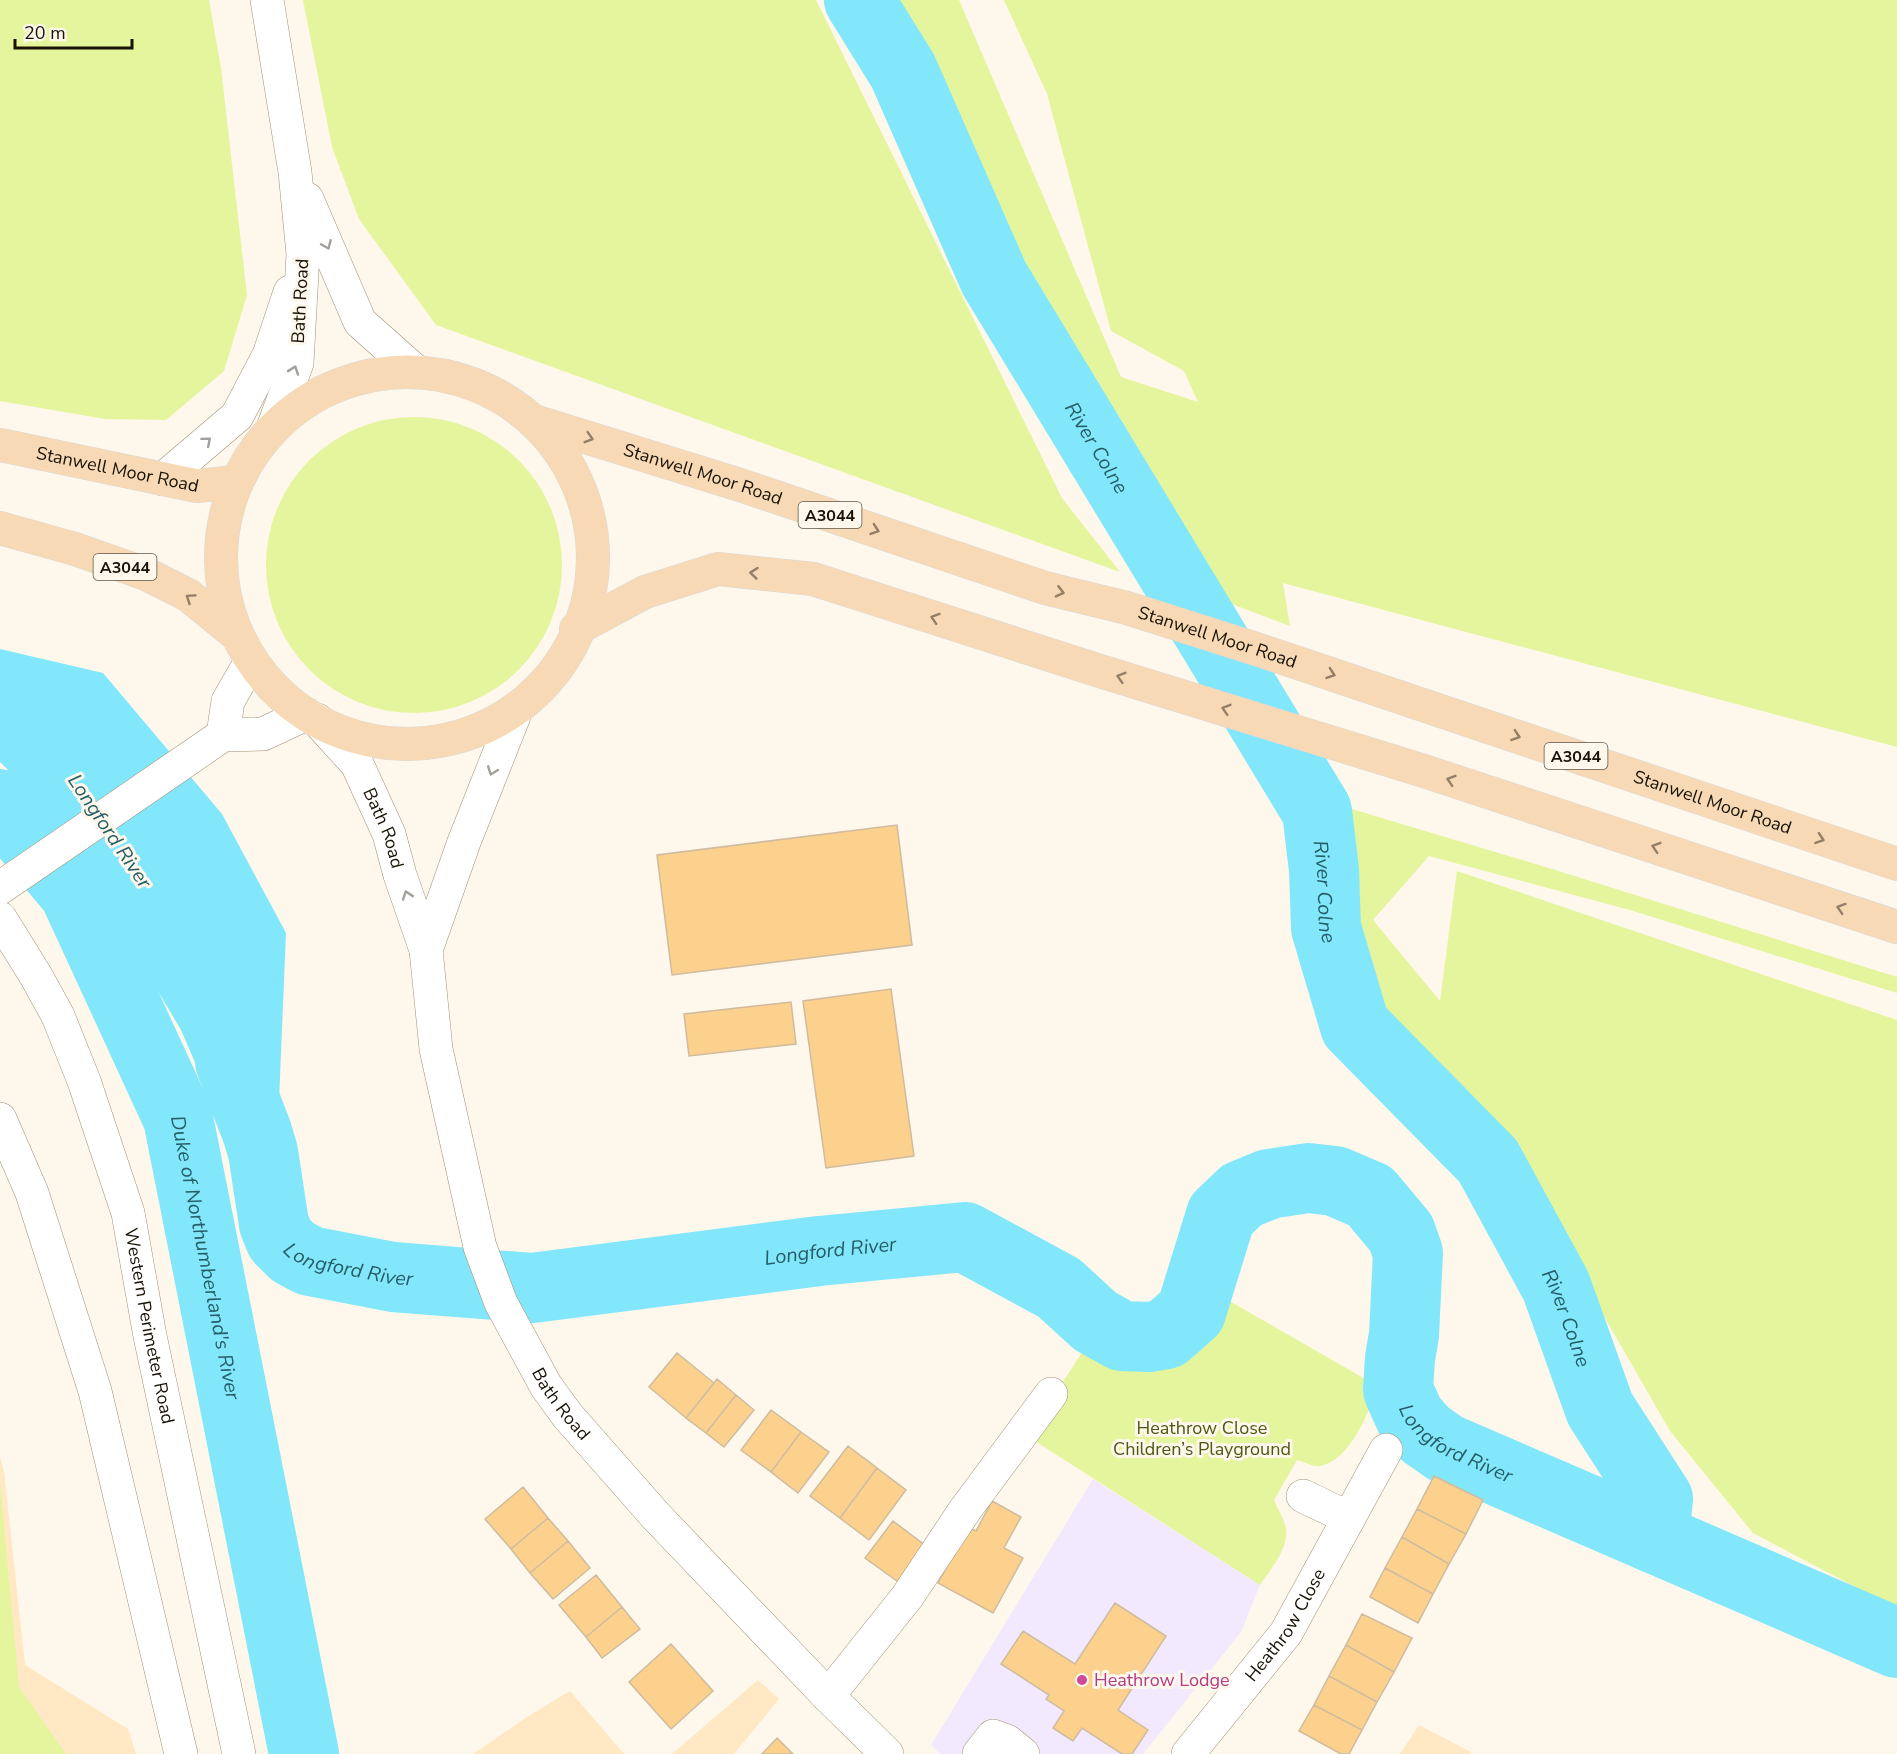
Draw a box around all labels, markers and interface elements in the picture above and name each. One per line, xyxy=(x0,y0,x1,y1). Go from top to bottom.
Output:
scale bar xyxy=(15,12,132,50)
text: 20 m xyxy=(24,21,66,45)
one-way arrow xyxy=(320,239,332,250)
street label: Bath Road xyxy=(286,258,314,344)
one-way arrow xyxy=(287,365,300,376)
water label: River Colne xyxy=(1058,397,1135,499)
one-way arrow xyxy=(584,431,594,444)
one-way arrow xyxy=(200,437,211,448)
street label: Stanwell Moor Road xyxy=(621,438,785,510)
street label: Stanwell Moor Road xyxy=(34,441,201,498)
road number: A3044 xyxy=(798,502,862,528)
one-way arrow xyxy=(869,523,880,536)
road number: A3044 xyxy=(94,554,156,580)
one-way arrow xyxy=(750,567,759,580)
one-way arrow xyxy=(1055,584,1065,597)
one-way arrow xyxy=(186,594,197,605)
street label: Stanwell Moor Road xyxy=(1135,600,1300,674)
one-way arrow xyxy=(930,613,941,625)
one-way arrow xyxy=(1325,667,1336,679)
one-way arrow xyxy=(1116,672,1127,684)
one-way arrow xyxy=(1221,704,1232,716)
one-way arrow xyxy=(1510,729,1521,742)
road number: A3044 xyxy=(1544,743,1608,769)
street label: Stanwell Moor Road xyxy=(1630,764,1795,840)
one-way arrow xyxy=(486,765,499,775)
water label: Longford River xyxy=(61,769,158,894)
one-way arrow xyxy=(1446,774,1457,787)
street label: Bath Road xyxy=(357,784,410,871)
one-way arrow xyxy=(1814,831,1825,844)
water label: River Colne xyxy=(1307,839,1343,947)
one-way arrow xyxy=(1651,842,1662,855)
one-way arrow xyxy=(401,890,414,901)
one-way arrow xyxy=(1836,903,1847,916)
water label: Duke of Northumberland's River xyxy=(164,1113,247,1403)
street label: Western Perimeter Road xyxy=(119,1226,180,1426)
water label: Longford River xyxy=(763,1231,898,1272)
water label: Longford River xyxy=(277,1237,415,1293)
water label: River Colne xyxy=(1535,1264,1597,1371)
street label: Bath Road xyxy=(526,1363,596,1445)
water label: Longford River xyxy=(1392,1400,1517,1490)
park label: Heathrow Close Children’s Playground xyxy=(1113,1416,1291,1461)
street label: Heathrow Close xyxy=(1239,1564,1331,1687)
place label: Heathrow Lodge xyxy=(1094,1668,1230,1692)
marker: Heathrow Lodge xyxy=(1075,1673,1089,1687)

